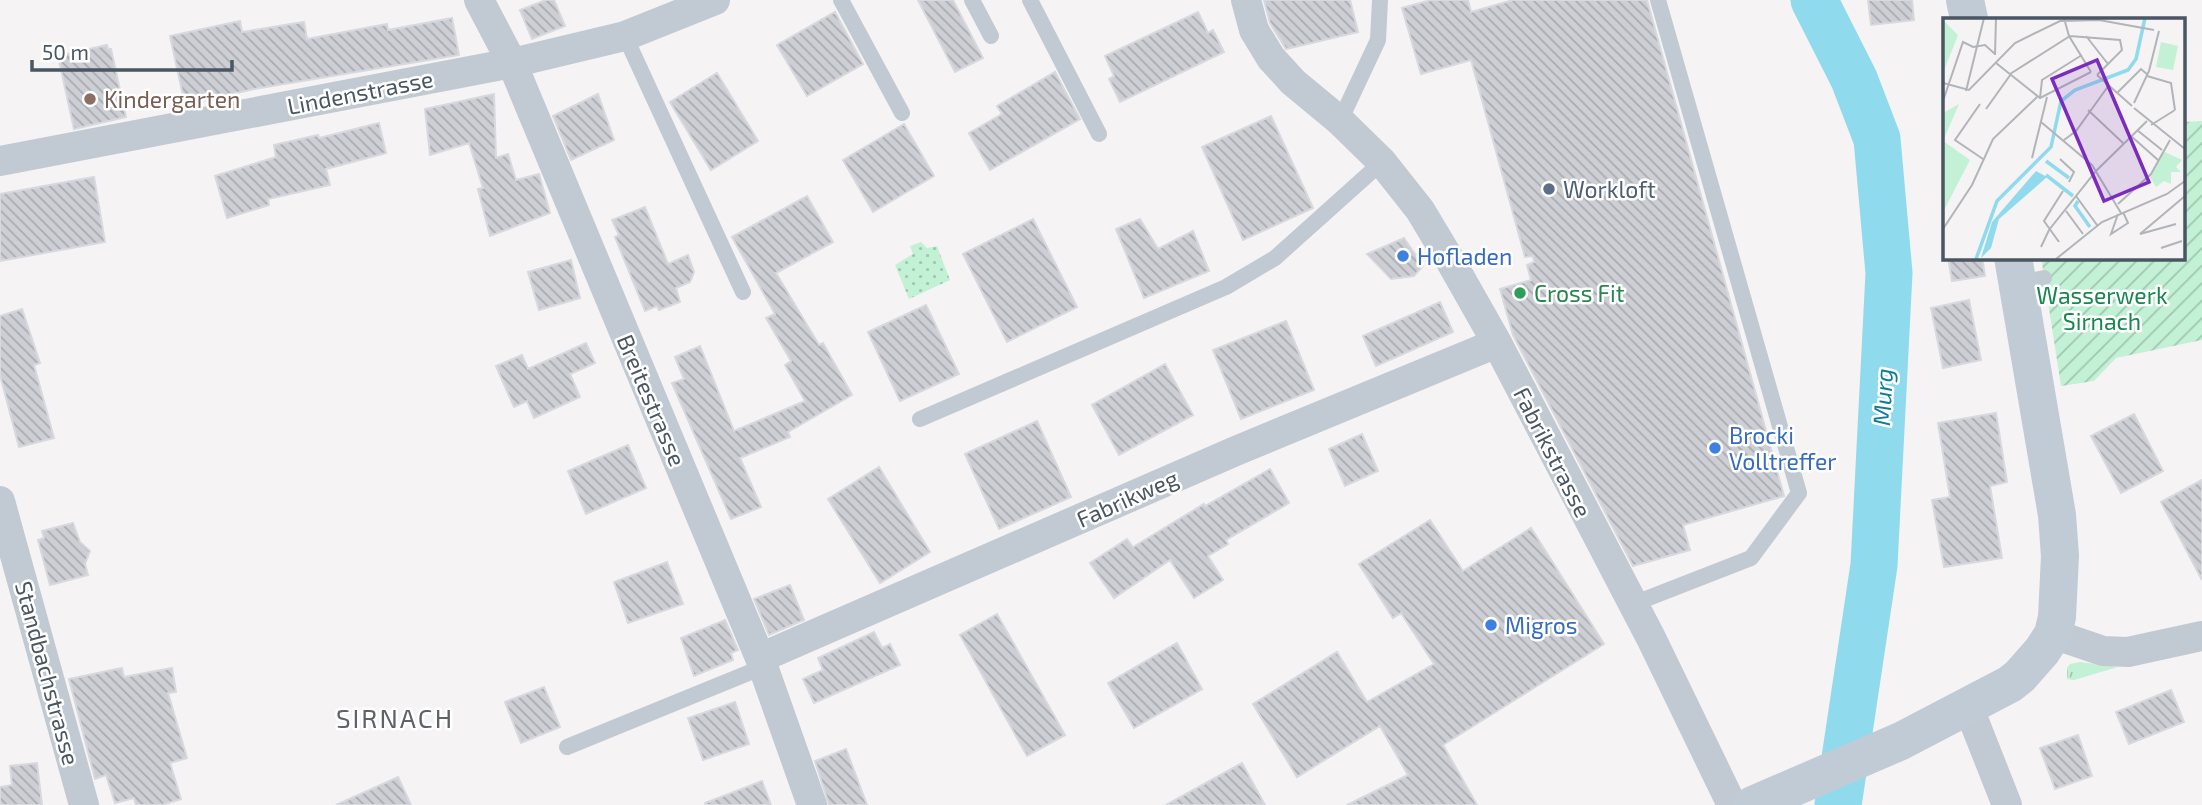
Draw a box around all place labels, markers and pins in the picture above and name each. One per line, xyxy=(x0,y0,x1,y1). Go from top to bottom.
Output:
place label: Kindergarten xyxy=(104,85,240,113)
marker: Kindergarten xyxy=(82,91,98,107)
place label: Workloft xyxy=(1563,175,1656,203)
marker: Workloft xyxy=(1541,181,1557,197)
place label: Hofladen xyxy=(1417,242,1512,270)
marker: Hofladen xyxy=(1395,248,1411,264)
place label: Cross Fit xyxy=(1534,279,1625,307)
marker: Cross Fit xyxy=(1512,285,1528,301)
place label: Brocki Volltreffer xyxy=(1729,421,1836,475)
marker: Brocki Volltreffer xyxy=(1707,440,1723,456)
place label: Migros xyxy=(1505,611,1577,639)
marker: Migros xyxy=(1483,617,1499,633)

